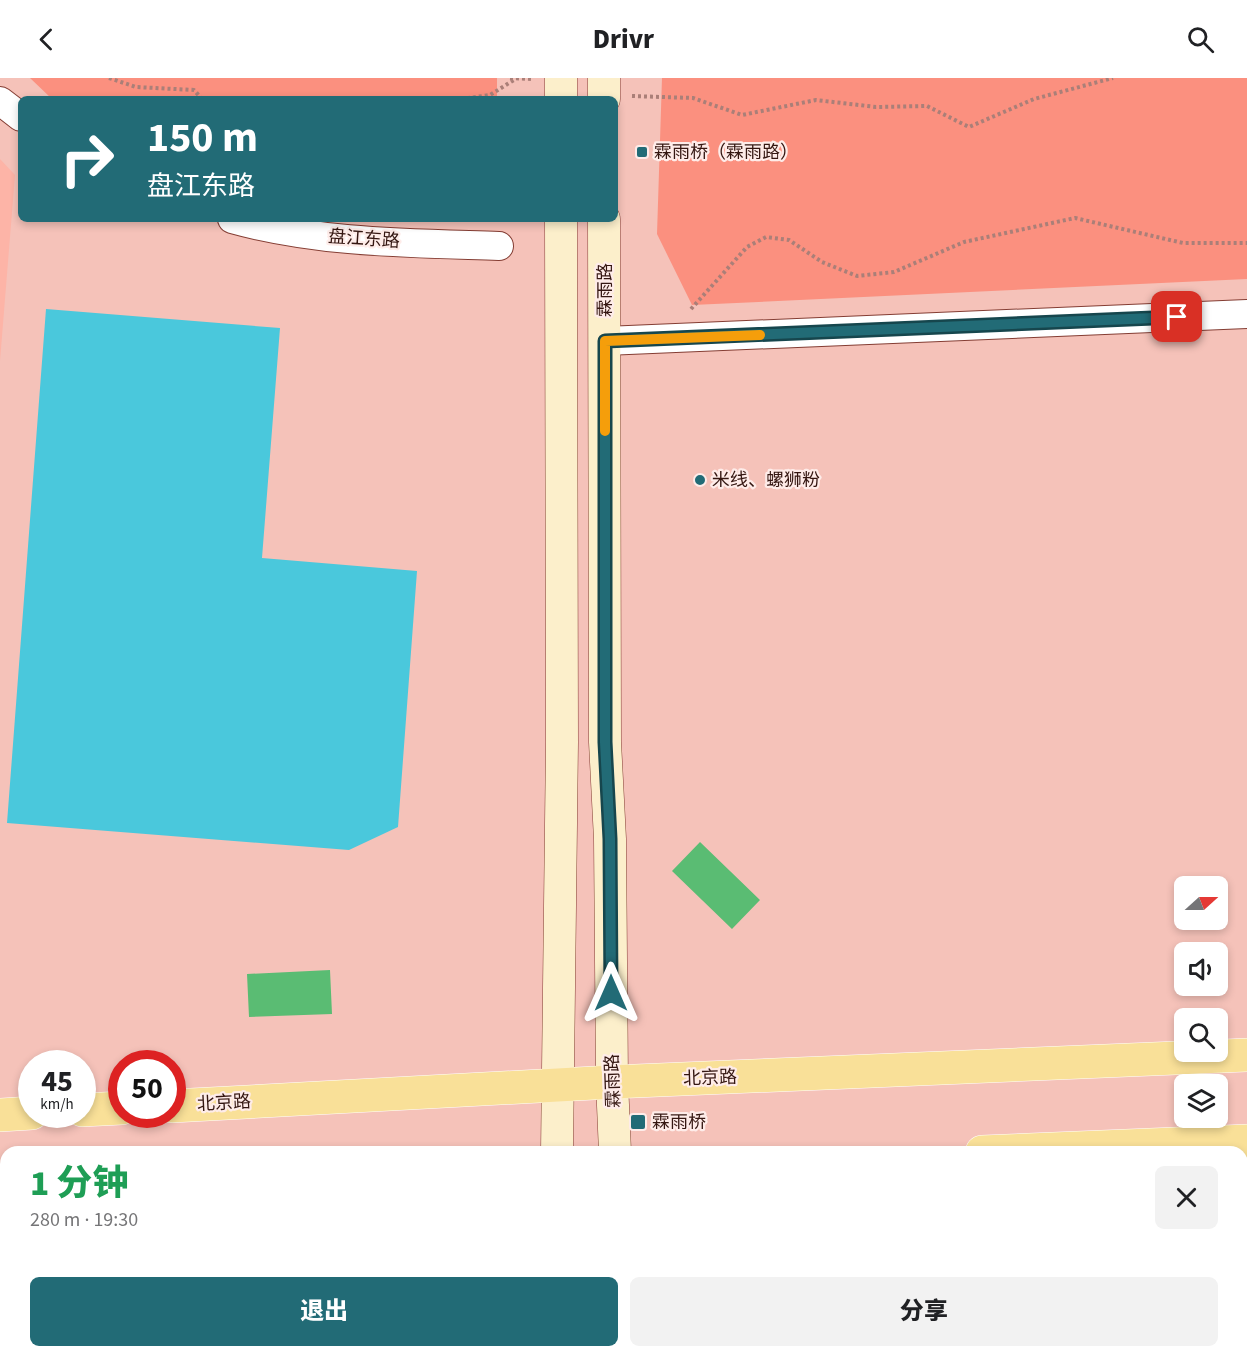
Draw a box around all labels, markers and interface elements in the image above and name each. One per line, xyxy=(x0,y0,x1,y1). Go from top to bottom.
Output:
text: Drivr xyxy=(593,20,654,59)
icon: back xyxy=(30,23,63,56)
icon: search xyxy=(1184,23,1217,56)
text: 150 m xyxy=(147,108,258,168)
icon: right xyxy=(48,120,126,198)
place label: 霖雨桥（霖雨路） xyxy=(654,140,798,165)
marker: 霖雨桥（霖雨路） xyxy=(635,145,649,159)
text: 盘江东路 xyxy=(147,167,255,206)
street label: 盘江东路 xyxy=(327,224,401,254)
street label: 霖雨路 xyxy=(593,263,618,317)
pin xyxy=(1151,291,1202,342)
icon: arrive xyxy=(1160,300,1193,333)
place label: 米线、螺狮粉 xyxy=(712,468,820,493)
marker: 米线、螺狮粉 xyxy=(693,473,707,487)
north arrow xyxy=(1174,876,1228,930)
map controls xyxy=(1174,876,1228,1128)
button: sound xyxy=(1174,942,1228,996)
position arrow xyxy=(579,961,643,1025)
button: search xyxy=(1174,1008,1228,1062)
speed limit sign: 50 xyxy=(108,1050,186,1128)
street label: 霖雨路 xyxy=(600,1054,626,1108)
text: 45 xyxy=(41,1060,73,1103)
street label: 北京路 xyxy=(683,1065,737,1091)
button: layers xyxy=(1174,1074,1228,1128)
street label: 北京路 xyxy=(196,1089,252,1117)
text: km/h xyxy=(40,1094,74,1115)
place label: 霖雨桥 xyxy=(652,1110,706,1135)
marker: 霖雨桥 xyxy=(629,1113,647,1131)
text: 1 分钟 xyxy=(30,1158,128,1209)
button: close xyxy=(1155,1166,1218,1229)
text: 280 m · 19:30 xyxy=(30,1206,138,1234)
button: 退出 xyxy=(30,1277,618,1346)
button: 分享 xyxy=(630,1277,1218,1346)

